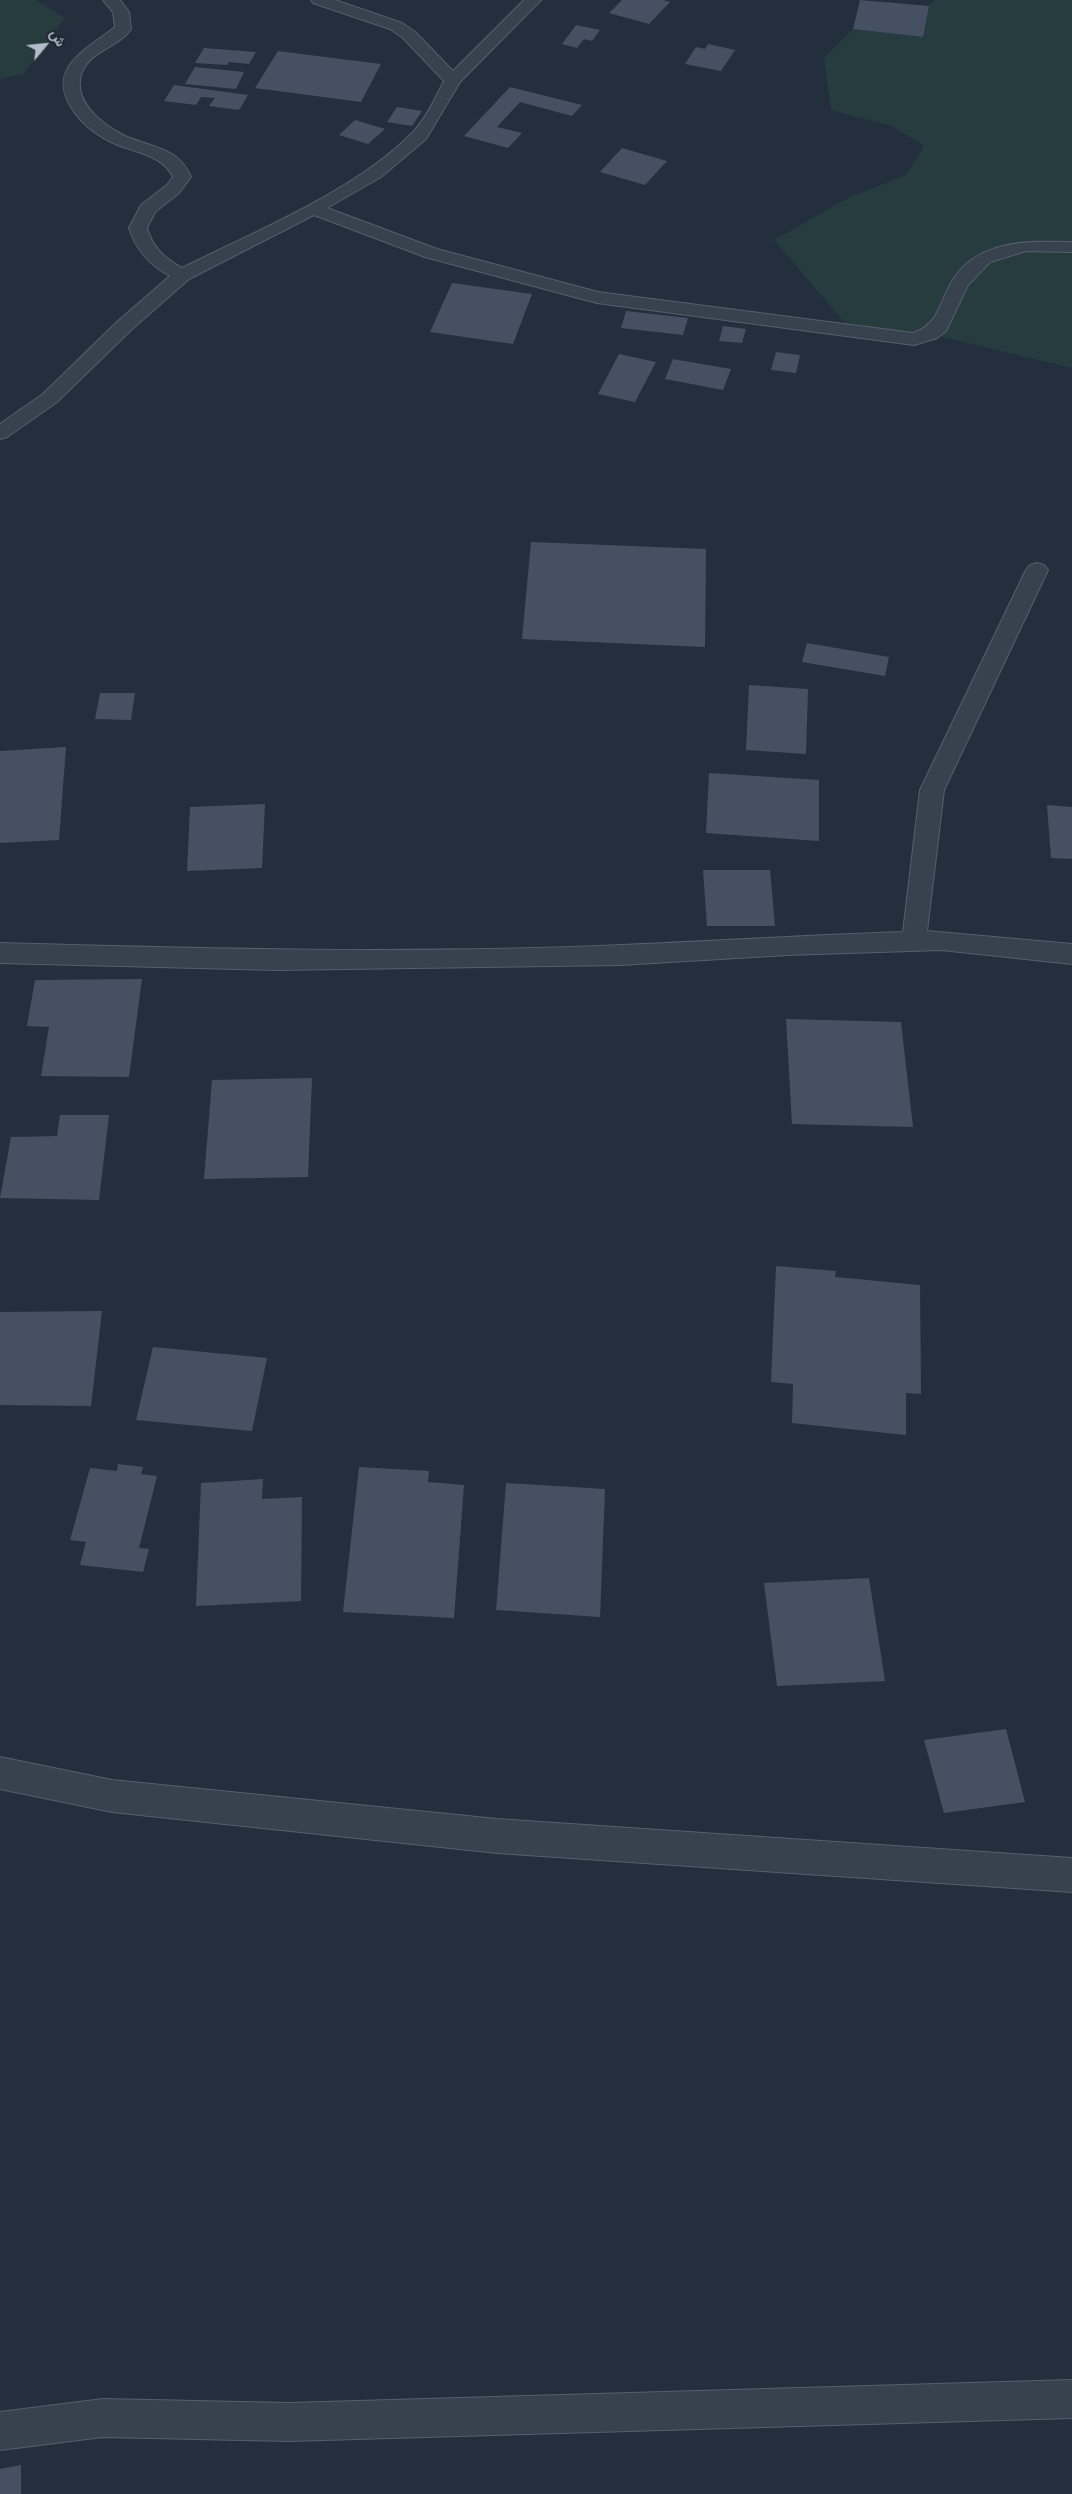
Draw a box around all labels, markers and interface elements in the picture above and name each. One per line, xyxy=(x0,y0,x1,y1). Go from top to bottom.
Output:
north arrow xyxy=(20,20,70,70)
text: ش xyxy=(45,25,72,50)

